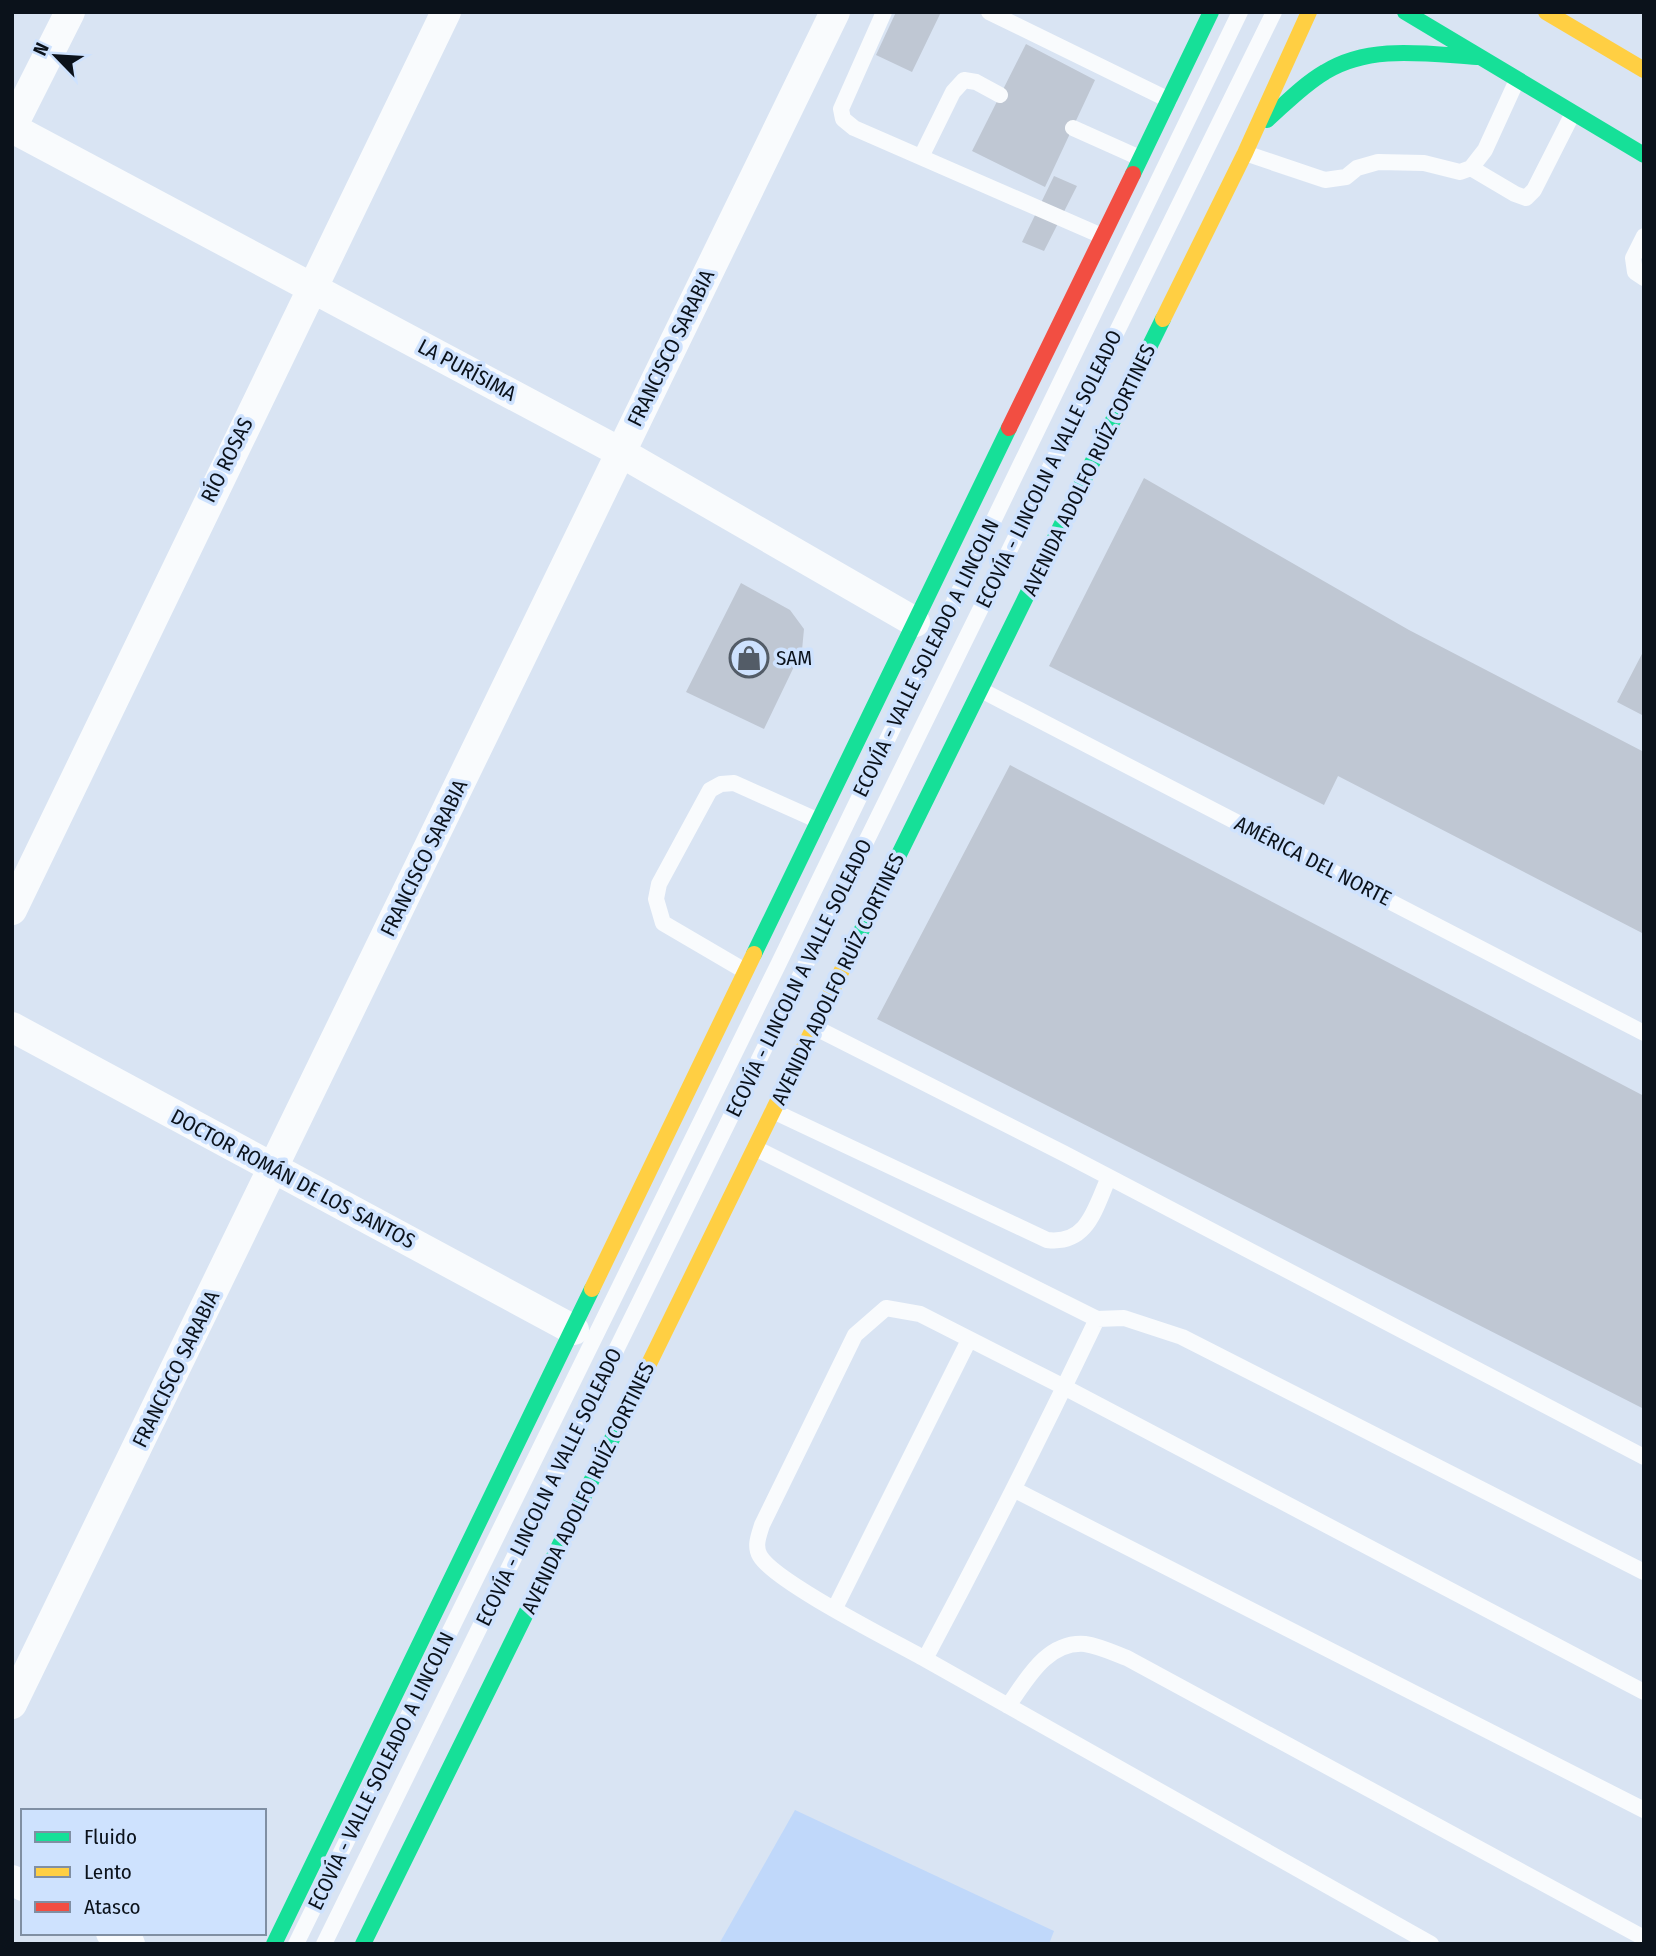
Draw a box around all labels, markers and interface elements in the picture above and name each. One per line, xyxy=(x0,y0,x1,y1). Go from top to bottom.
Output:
north arrow xyxy=(21,21,91,91)
text: N xyxy=(28,39,54,59)
street label: FRANCISCO SARABIA xyxy=(622,265,720,431)
street label: ECOVÍA - LINCOLN A VALLE SOLEADO xyxy=(970,326,1128,612)
street label: LA PURÍSIMA xyxy=(413,333,521,407)
street label: AVENIDA ADOLFO RUÍZ CORTINES xyxy=(1017,340,1161,600)
street label: RÍO ROSAS xyxy=(195,413,259,507)
street label: ECOVÍA - VALLE SOLEADO A LINCOLN xyxy=(847,515,1005,801)
shop icon: SAM xyxy=(728,637,770,679)
place label: SAM xyxy=(776,645,812,671)
street label: FRANCISCO SARABIA xyxy=(375,775,473,941)
street label: AMÉRICA DEL NORTE xyxy=(1230,810,1396,912)
street label: ECOVÍA - LINCOLN A VALLE SOLEADO xyxy=(720,835,878,1121)
street label: AVENIDA ADOLFO RUÍZ CORTINES xyxy=(766,849,910,1109)
street label: DOCTOR ROMÁN DE LOS SANTOS xyxy=(166,1103,420,1255)
street label: FRANCISCO SARABIA xyxy=(127,1286,225,1452)
street label: ECOVÍA - LINCOLN A VALLE SOLEADO xyxy=(470,1344,628,1630)
street label: AVENIDA ADOLFO RUÍZ CORTINES xyxy=(516,1358,660,1618)
street label: ECOVÍA - VALLE SOLEADO A LINCOLN xyxy=(302,1628,460,1914)
legend xyxy=(21,1809,266,1935)
text: Fluido xyxy=(84,1824,137,1850)
text: Lento xyxy=(84,1859,132,1885)
text: Atasco xyxy=(84,1894,141,1920)

